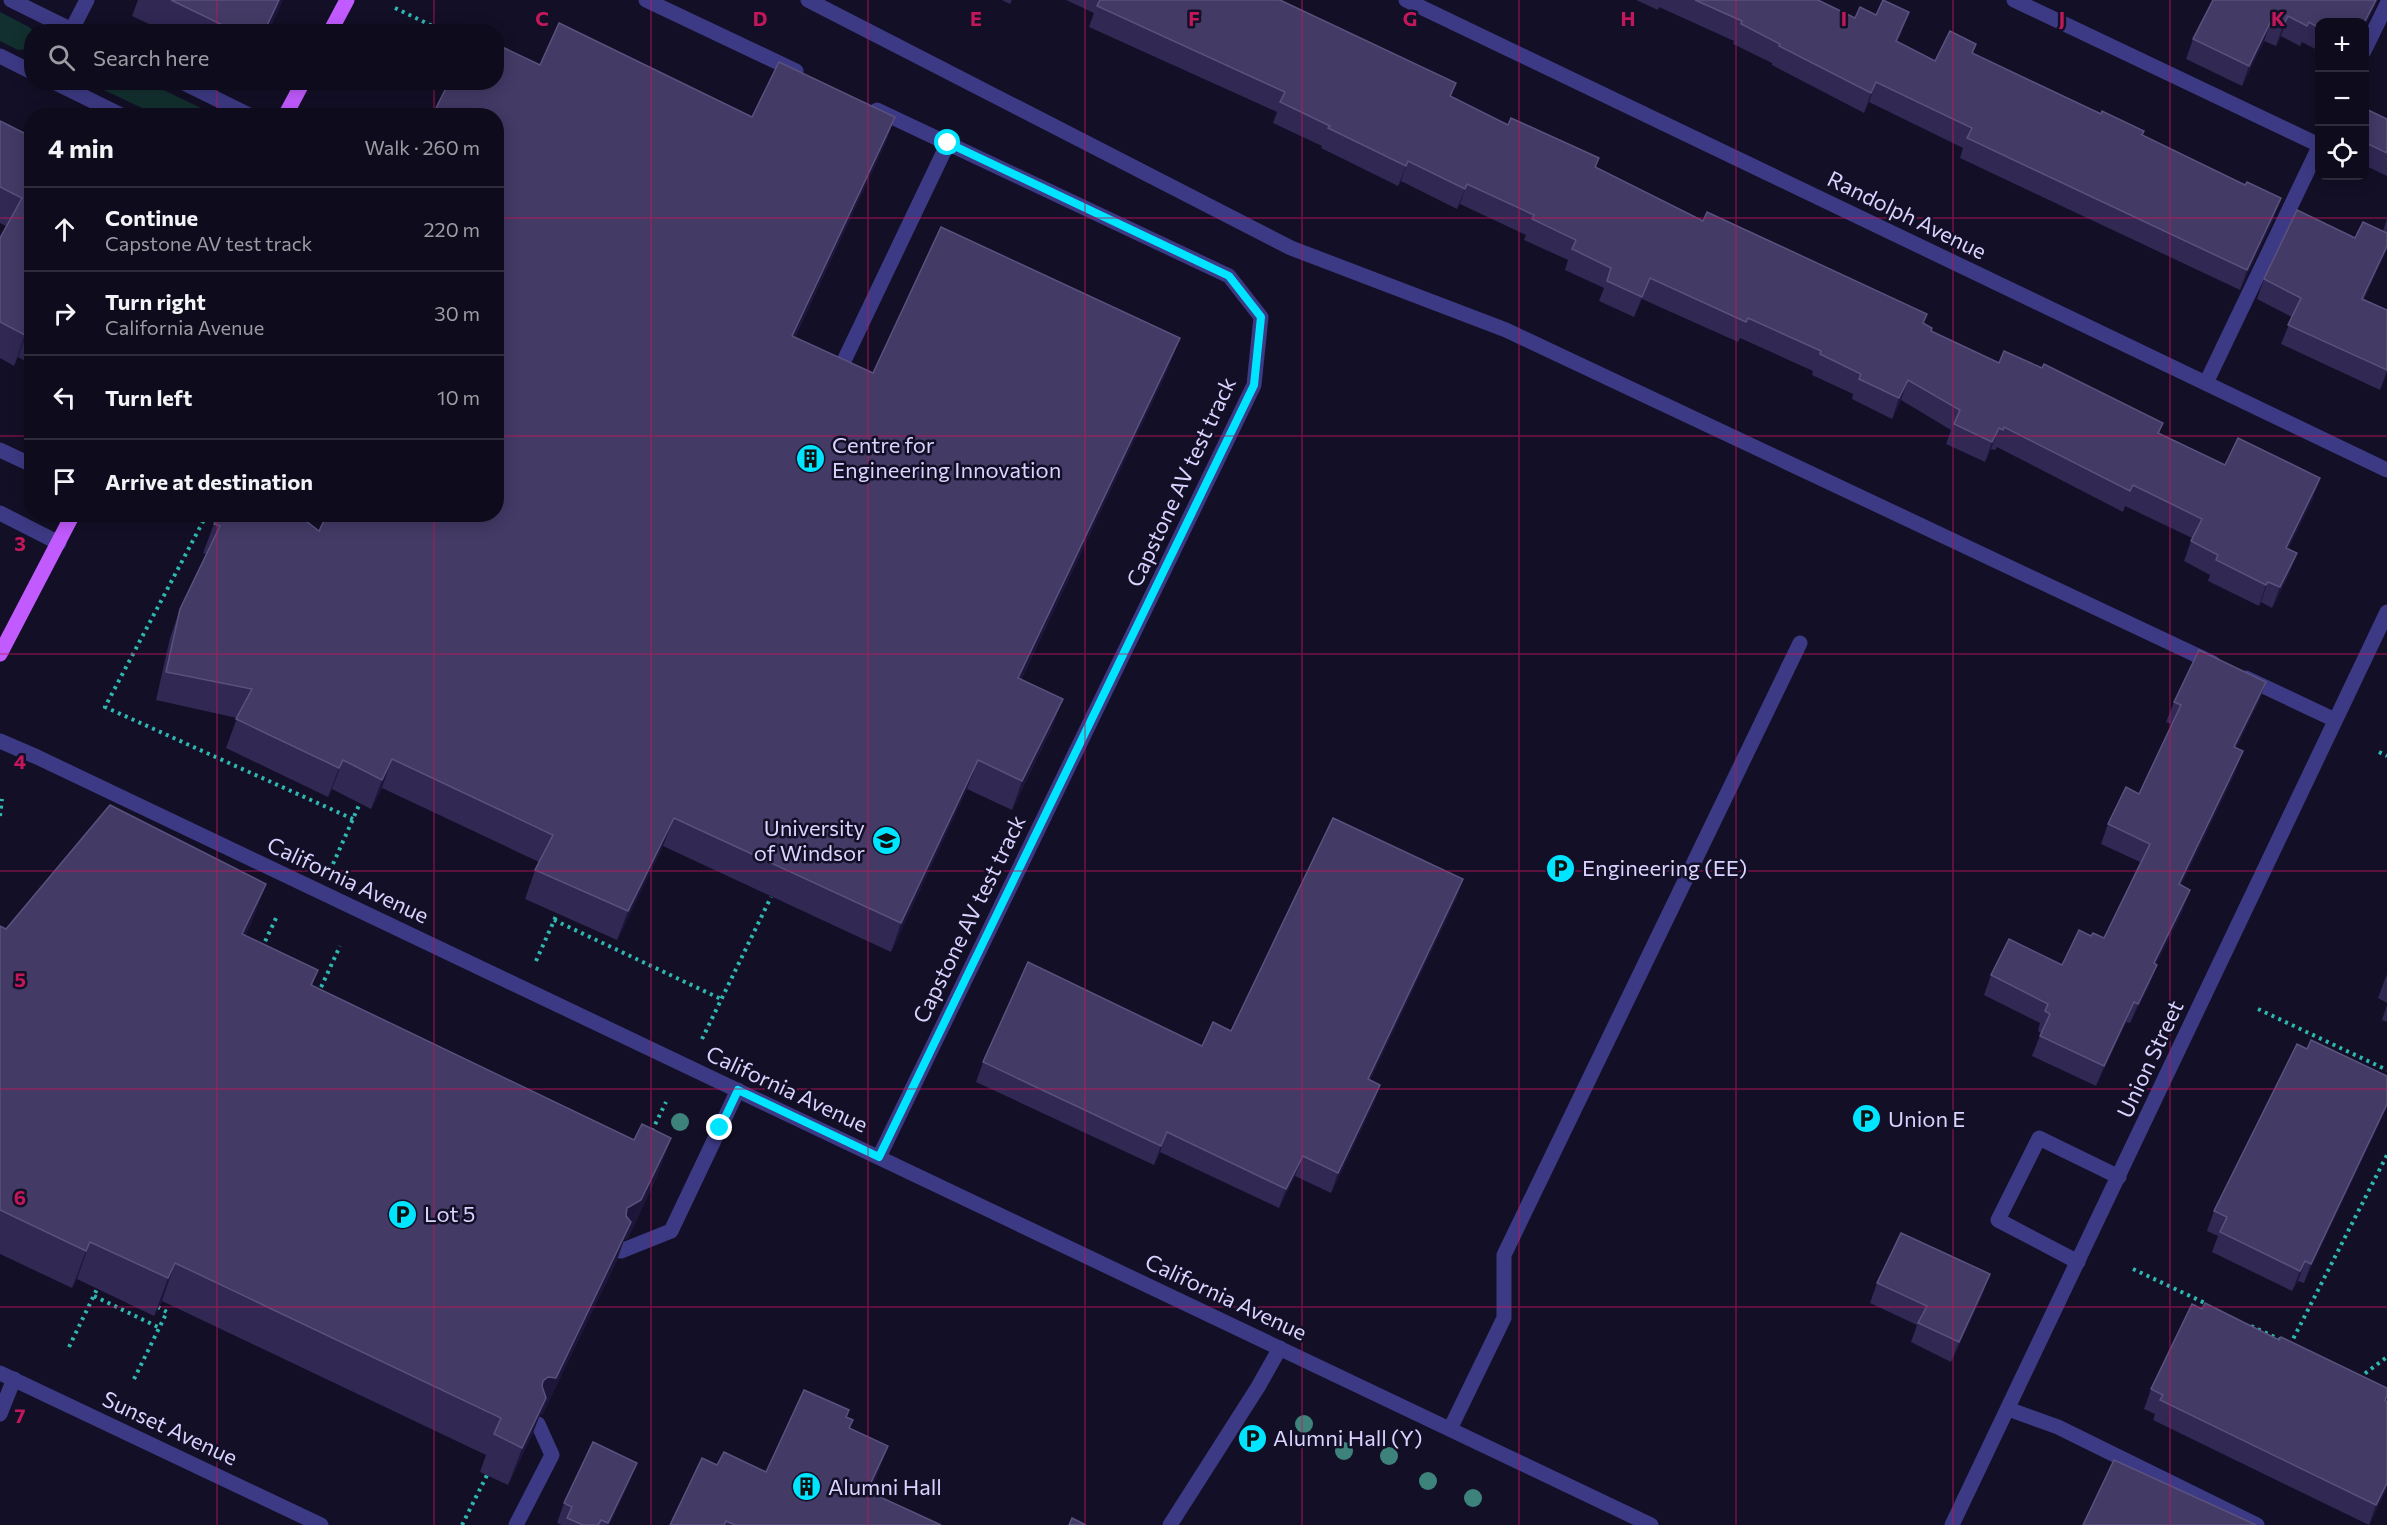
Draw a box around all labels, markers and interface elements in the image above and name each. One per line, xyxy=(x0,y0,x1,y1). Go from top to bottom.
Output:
text: C xyxy=(535,6,549,30)
text: D xyxy=(753,6,767,30)
text: E xyxy=(970,6,982,30)
text: F xyxy=(1188,6,1200,30)
text: G xyxy=(1403,6,1417,30)
text: H xyxy=(1621,6,1636,30)
text: I xyxy=(1841,6,1847,30)
text: J xyxy=(2059,6,2065,30)
text: K xyxy=(2271,6,2285,30)
map controls xyxy=(2315,18,2369,180)
button: + xyxy=(2315,18,2369,72)
search box xyxy=(24,24,504,90)
icon: search xyxy=(45,41,78,74)
text: Search here xyxy=(93,44,209,71)
button: − xyxy=(2315,72,2369,126)
button: locate xyxy=(2315,126,2369,180)
route start xyxy=(934,129,960,155)
text: 4 min xyxy=(48,132,114,163)
text: Walk · 260 m xyxy=(364,135,480,159)
street label: Randolph Avenue xyxy=(1823,164,1991,265)
text: Continue xyxy=(105,204,198,231)
icon: ahead xyxy=(48,213,81,246)
text: 220 m xyxy=(424,217,480,241)
text: Capstone AV test track xyxy=(105,231,312,255)
text: Turn right xyxy=(105,288,206,315)
icon: right xyxy=(48,297,81,330)
text: 30 m xyxy=(434,301,480,325)
text: California Avenue xyxy=(105,315,264,339)
street label: Capstone AV test track xyxy=(1120,373,1241,591)
icon: left xyxy=(48,381,81,414)
text: Turn left xyxy=(105,384,192,411)
text: 10 m xyxy=(437,385,480,409)
place label: Centre for Engineering Innovation xyxy=(832,431,1061,483)
building icon: Centre for Engineering Innovation xyxy=(795,442,827,474)
icon: arrive xyxy=(48,465,81,498)
text: Arrive at destination xyxy=(105,468,313,495)
text: 3 xyxy=(14,531,26,555)
text: 4 xyxy=(14,749,26,773)
street label: Capstone AV test track xyxy=(906,810,1031,1027)
place label: University of Windsor xyxy=(754,814,865,866)
school or university icon: University of Windsor xyxy=(870,825,902,857)
street label: California Avenue xyxy=(263,830,433,929)
parking icon: Engineering (EE) xyxy=(1545,852,1577,884)
place label: Engineering (EE) xyxy=(1582,854,1747,881)
text: 5 xyxy=(14,967,26,991)
street label: Union Street xyxy=(2111,996,2189,1122)
street label: California Avenue xyxy=(702,1039,872,1138)
parking icon: Union E xyxy=(1851,1103,1883,1135)
place label: Union E xyxy=(1888,1105,1965,1132)
route end xyxy=(706,1114,732,1140)
text: 6 xyxy=(14,1185,26,1209)
parking icon: Lot 5 xyxy=(387,1198,419,1230)
place label: Lot 5 xyxy=(424,1200,475,1227)
street label: California Avenue xyxy=(1141,1247,1311,1346)
street label: Sunset Avenue xyxy=(98,1384,242,1471)
text: 7 xyxy=(15,1403,26,1427)
parking icon: Alumni Hall (Y) xyxy=(1236,1422,1268,1454)
place label: Alumni Hall (Y) xyxy=(1273,1424,1422,1451)
building icon: Alumni Hall xyxy=(791,1471,823,1503)
place label: Alumni Hall xyxy=(828,1473,942,1500)

